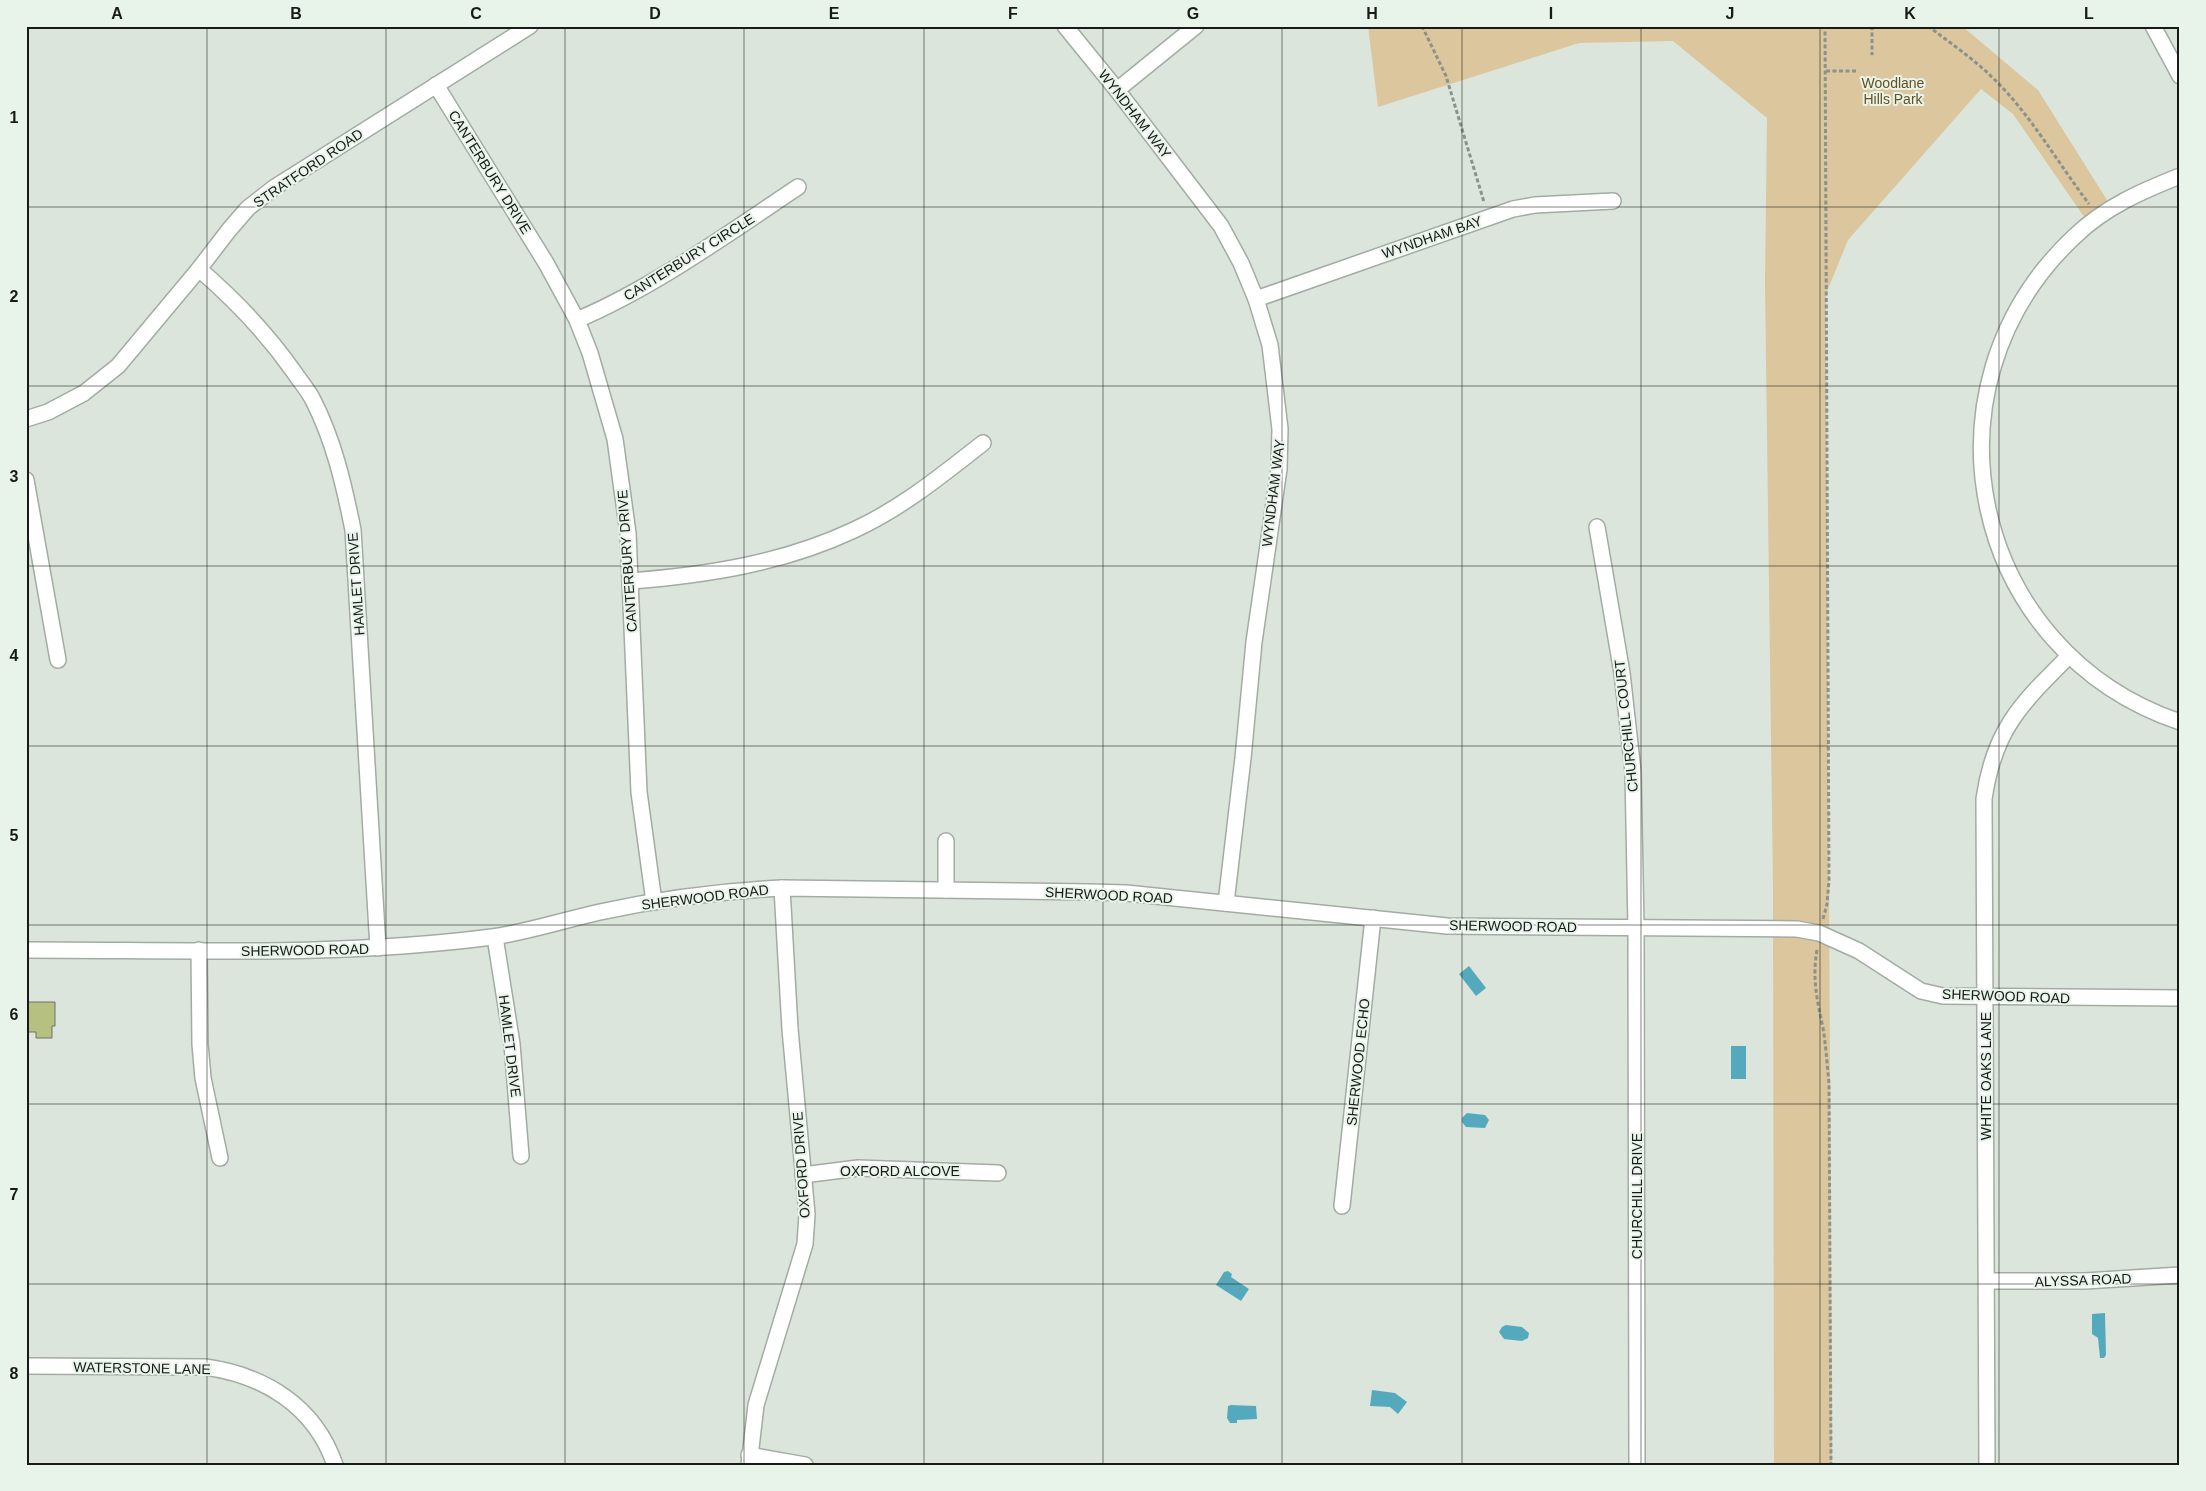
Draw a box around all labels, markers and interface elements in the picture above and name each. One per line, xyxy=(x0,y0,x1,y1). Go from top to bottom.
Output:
text: A xyxy=(111,5,123,22)
text: B xyxy=(290,5,302,22)
text: C xyxy=(470,5,482,22)
text: D xyxy=(649,5,661,22)
text: E xyxy=(829,5,840,22)
text: F xyxy=(1008,5,1018,22)
text: G xyxy=(1187,5,1199,22)
text: H xyxy=(1366,5,1378,22)
text: I xyxy=(1549,5,1553,22)
text: J xyxy=(1726,5,1734,22)
text: K xyxy=(1904,5,1916,22)
text: L xyxy=(2084,5,2094,22)
street label: WYNDHAM WAY xyxy=(1095,66,1175,162)
park label: Woodlane Hills Park xyxy=(1862,75,1925,107)
street label: CANTERBURY DRIVE xyxy=(445,107,535,237)
text: 1 xyxy=(10,109,19,126)
street label: STRATFORD ROAD xyxy=(250,125,366,211)
street label: CANTERBURY CIRCLE xyxy=(621,210,757,304)
street label: WYNDHAM BAY xyxy=(1380,212,1485,262)
text: 2 xyxy=(10,288,19,305)
street label: WYNDHAM WAY xyxy=(1258,438,1288,548)
text: 3 xyxy=(10,468,19,485)
street label: CANTERBURY DRIVE xyxy=(614,489,640,633)
street label: HAMLET DRIVE xyxy=(344,532,368,636)
text: 4 xyxy=(10,647,19,664)
street label: CHURCHILL COURT xyxy=(1611,659,1641,793)
text: 5 xyxy=(10,827,19,844)
street label: SHERWOOD ROAD xyxy=(640,881,770,913)
street label: SHERWOOD ROAD xyxy=(1045,884,1173,906)
street label: SHERWOOD ROAD xyxy=(1449,917,1577,935)
street label: SHERWOOD ROAD xyxy=(241,941,369,959)
street label: SHERWOOD ROAD xyxy=(1942,986,2070,1006)
street label: HAMLET DRIVE xyxy=(496,994,524,1098)
street label: SHERWOOD ECHO xyxy=(1343,997,1373,1127)
text: 6 xyxy=(10,1006,19,1023)
street label: WHITE OAKS LANE xyxy=(1978,1012,1994,1140)
street label: OXFORD DRIVE xyxy=(789,1111,813,1219)
street label: CHURCHILL DRIVE xyxy=(1629,1133,1645,1259)
street label: OXFORD ALCOVE xyxy=(840,1163,960,1179)
text: 7 xyxy=(10,1186,19,1203)
street label: ALYSSA ROAD xyxy=(2034,1270,2132,1290)
street label: WATERSTONE LANE xyxy=(73,1359,211,1377)
text: 8 xyxy=(10,1365,19,1382)

